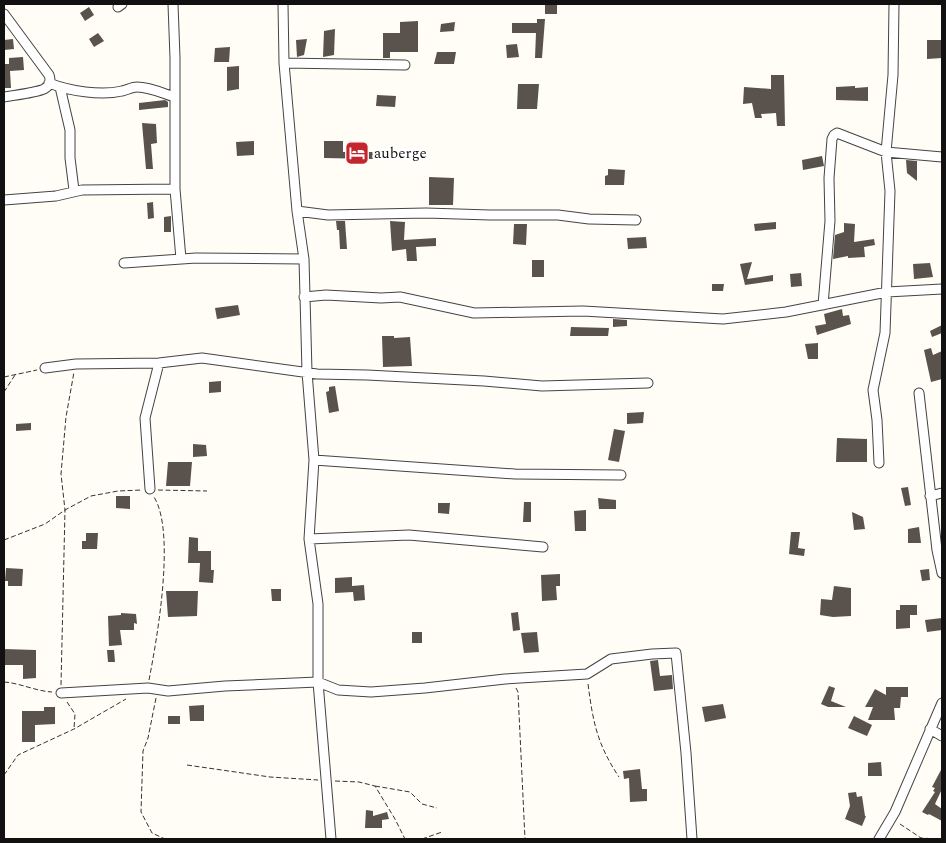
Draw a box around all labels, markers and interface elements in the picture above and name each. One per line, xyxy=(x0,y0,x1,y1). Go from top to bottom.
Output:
hotel icon: auberge xyxy=(344,140,370,166)
place label: auberge xyxy=(374,142,427,165)

